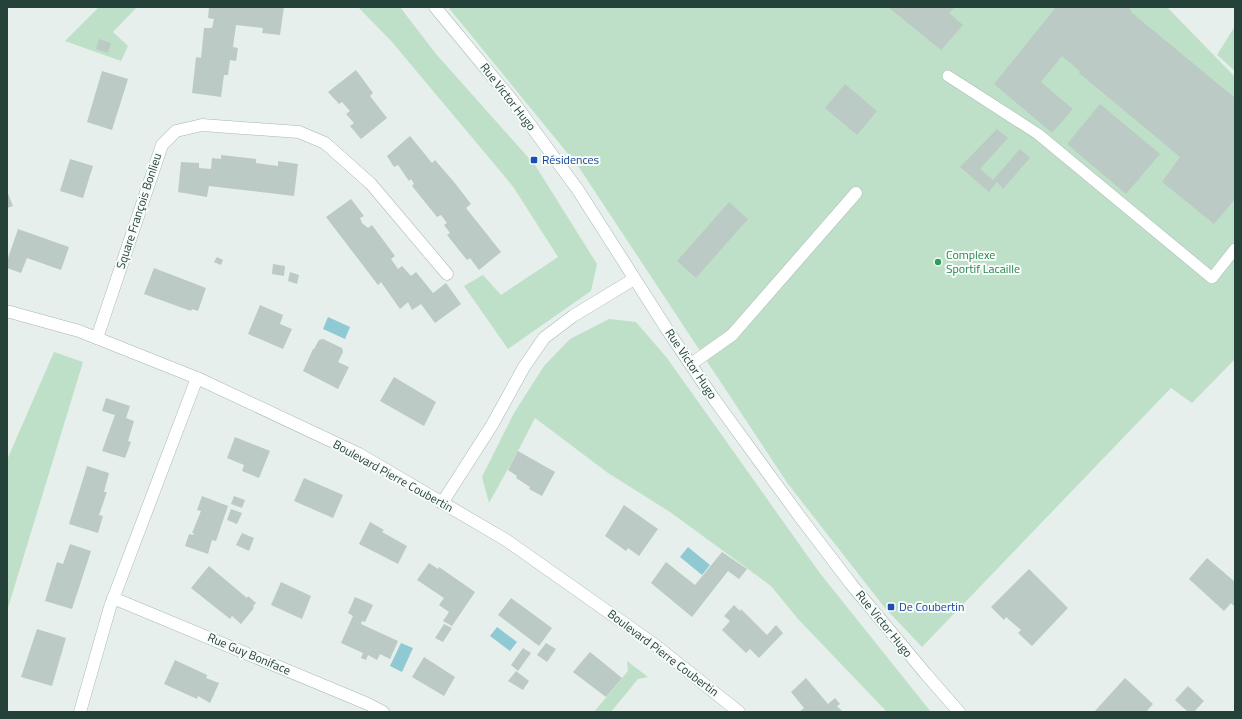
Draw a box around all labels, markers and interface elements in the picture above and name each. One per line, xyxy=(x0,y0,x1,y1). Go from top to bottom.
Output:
street label: Rue Victor Hugo xyxy=(476,59,541,135)
street label: Square François Bonlieu xyxy=(111,150,166,271)
place label: Résidences xyxy=(542,150,600,169)
marker: Résidences xyxy=(529,155,539,165)
place label: Complexe Sportif Lacaille xyxy=(946,245,1020,278)
marker: Complexe Sportif Lacaille xyxy=(933,257,943,267)
street label: Rue Victor Hugo xyxy=(661,325,722,403)
street label: Boulevard Pierre Coubertin xyxy=(330,434,457,517)
street label: Rue Victor Hugo xyxy=(851,586,917,661)
place label: De Coubertin xyxy=(899,597,964,616)
marker: De Coubertin xyxy=(886,602,896,612)
street label: Boulevard Pierre Coubertin xyxy=(604,604,723,701)
street label: Rue Guy Boniface xyxy=(205,627,294,680)

